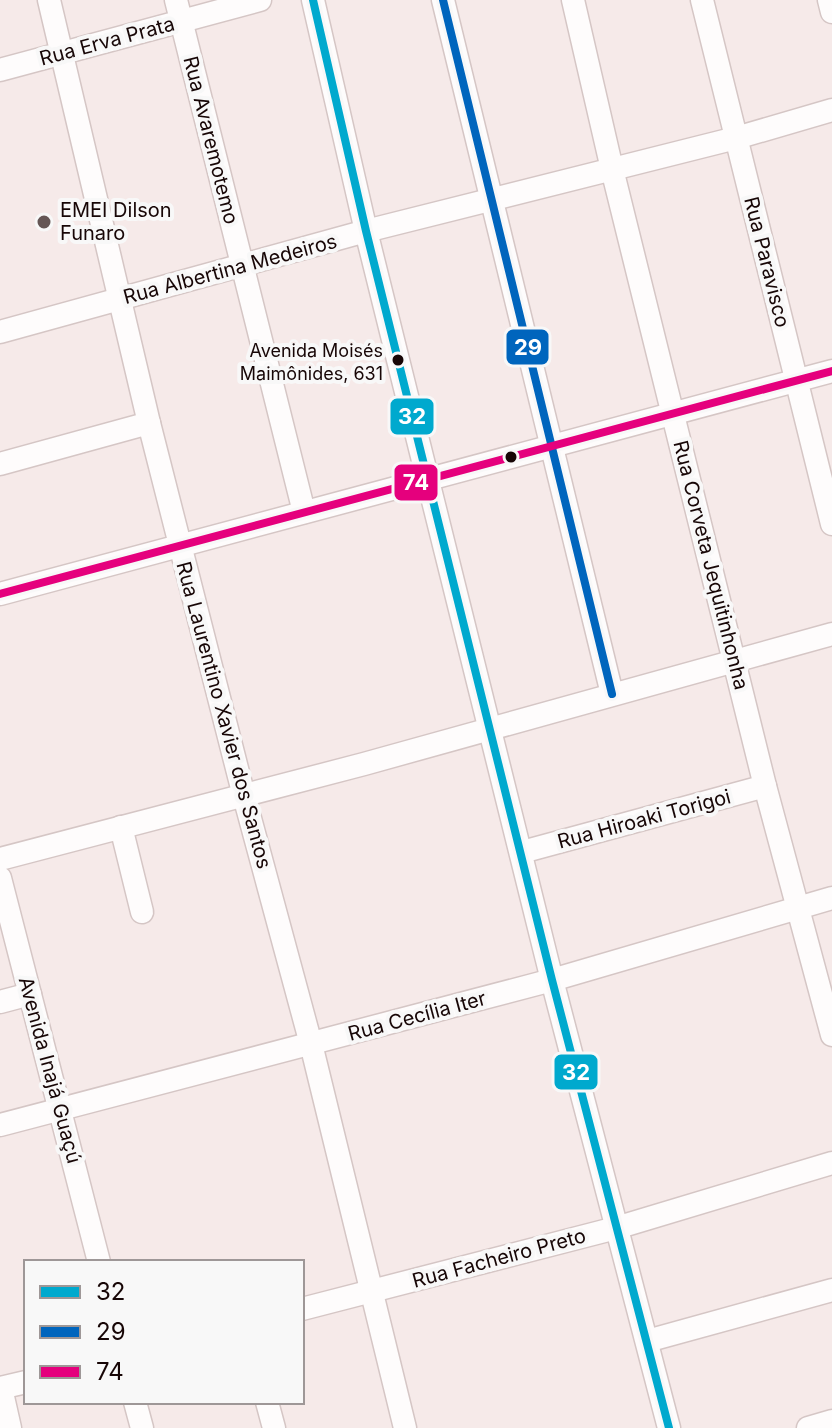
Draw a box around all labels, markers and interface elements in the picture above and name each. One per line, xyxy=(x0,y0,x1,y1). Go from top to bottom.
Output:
street label: Rua Erva Prata xyxy=(37,11,177,71)
street label: Rua Avaremotemo xyxy=(179,54,243,226)
street label: Rua Paravisco xyxy=(739,194,795,330)
place label: EMEI Dilson Funaro xyxy=(60,198,172,245)
marker: EMEI Dilson Funaro xyxy=(35,213,53,231)
street label: Rua Albertina Medeiros xyxy=(121,229,339,309)
line badge: 29 xyxy=(505,328,550,366)
text: 29 xyxy=(514,334,542,360)
place label: Avenida Moisés Maimônides, 631 xyxy=(240,340,383,384)
marker: Avenida Moisés Maimônides, 631 xyxy=(390,352,406,368)
line badge: 32 xyxy=(389,397,435,436)
text: 32 xyxy=(398,403,426,429)
street label: Rua Corveta Jequitinhonha xyxy=(668,438,754,692)
unlabelled marker xyxy=(503,449,519,465)
line badge: 74 xyxy=(393,463,439,502)
text: 74 xyxy=(403,469,429,495)
street label: Rua Laurentino Xavier dos Santos xyxy=(171,559,277,871)
street label: Rua Hiroaki Torigoi xyxy=(555,784,733,854)
street label: Avenida Inajá Guaçú xyxy=(14,974,86,1166)
street label: Rua Cecília Iter xyxy=(345,986,489,1046)
line badge: 32 xyxy=(553,1053,599,1091)
text: 32 xyxy=(562,1059,590,1085)
street label: Rua Facheiro Preto xyxy=(410,1223,588,1293)
legend xyxy=(24,1260,304,1404)
text: 32 xyxy=(96,1277,125,1306)
text: 29 xyxy=(96,1317,126,1346)
text: 74 xyxy=(96,1357,124,1386)

